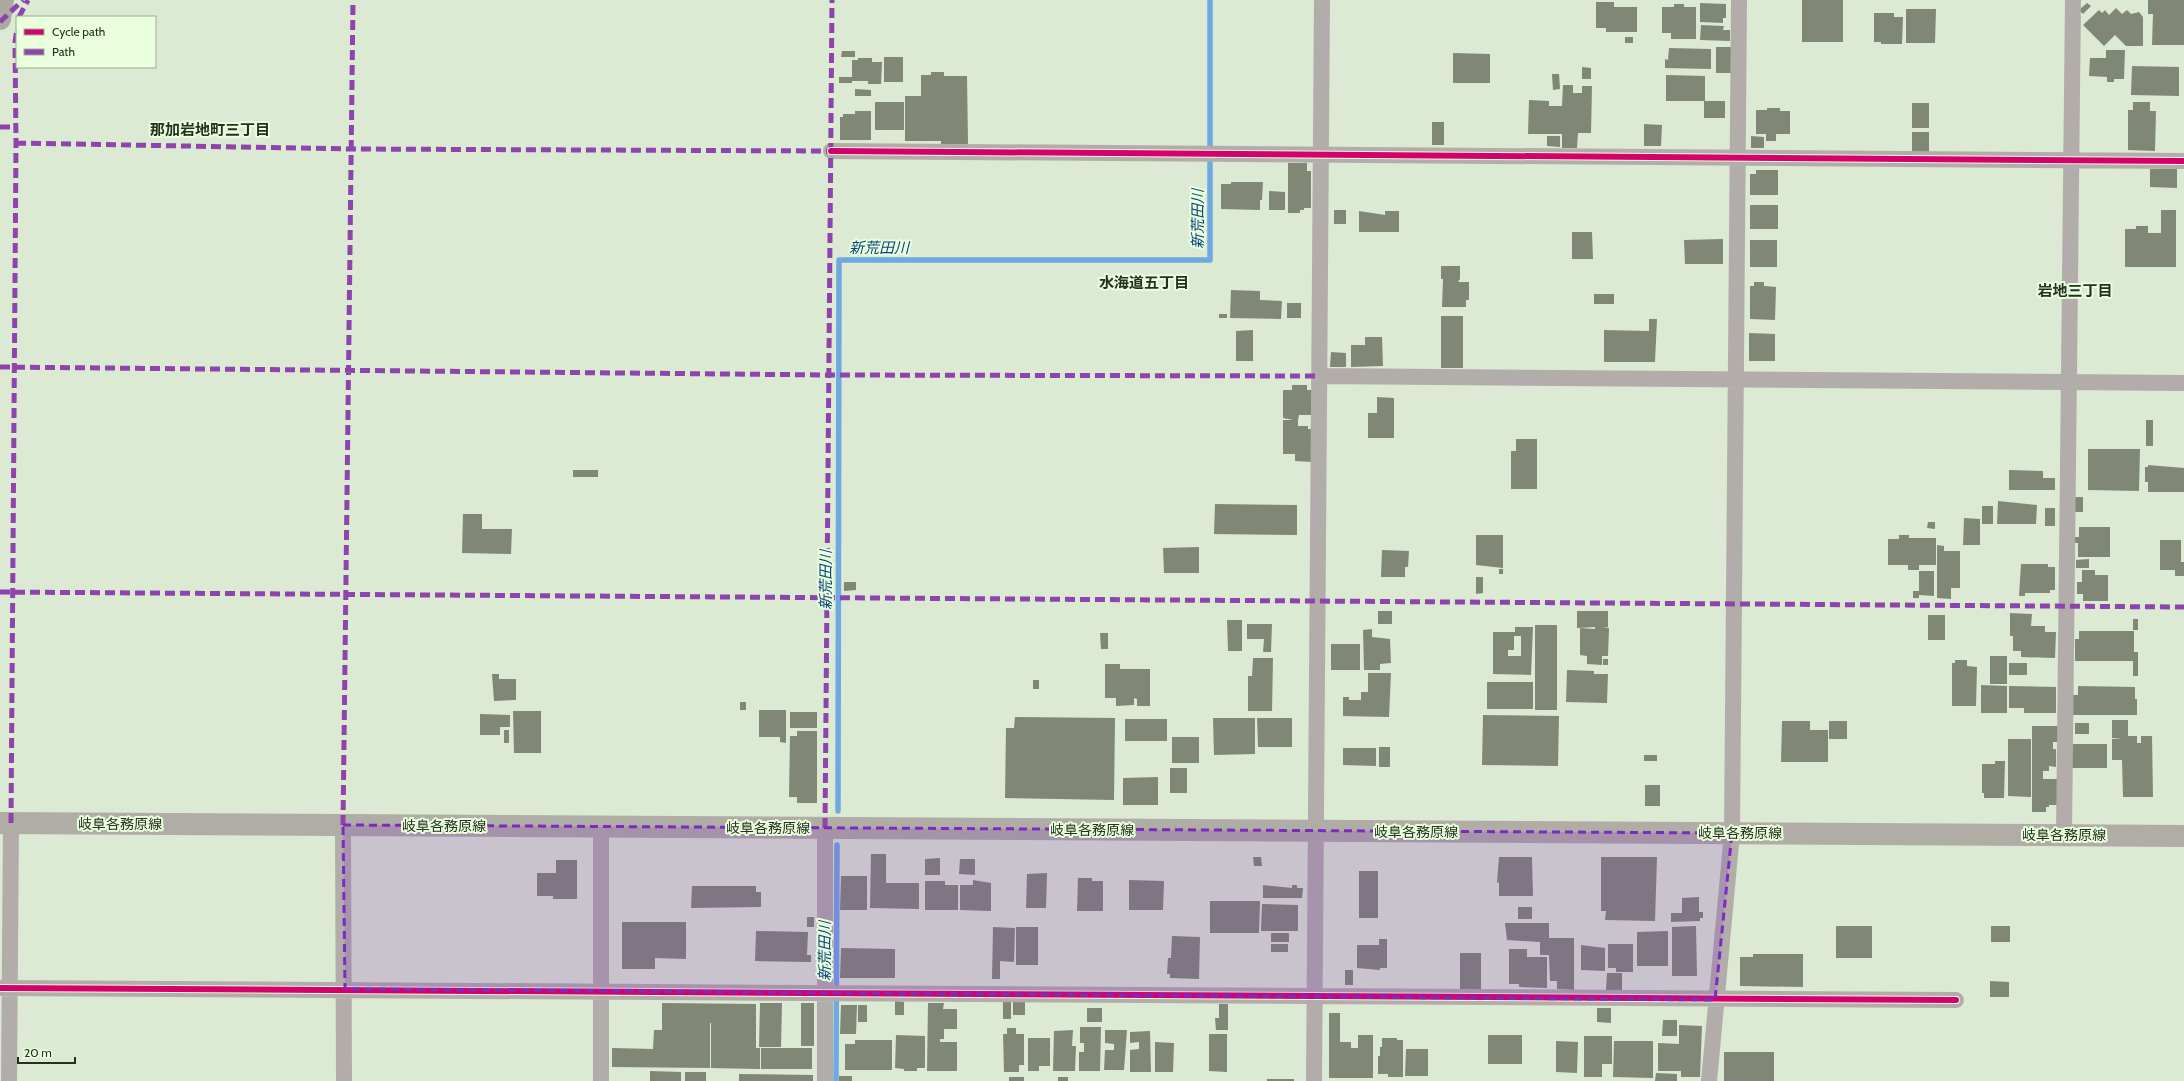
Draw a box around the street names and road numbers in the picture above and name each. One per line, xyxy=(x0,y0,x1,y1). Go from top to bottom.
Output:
street label: 岐阜各務原線 xyxy=(78,815,162,833)
street label: 岐阜各務原線 xyxy=(402,817,486,835)
street label: 岐阜各務原線 xyxy=(726,819,810,837)
street label: 岐阜各務原線 xyxy=(1050,821,1134,839)
street label: 岐阜各務原線 xyxy=(1374,823,1458,841)
street label: 岐阜各務原線 xyxy=(1698,824,1782,842)
street label: 岐阜各務原線 xyxy=(2022,826,2106,844)

